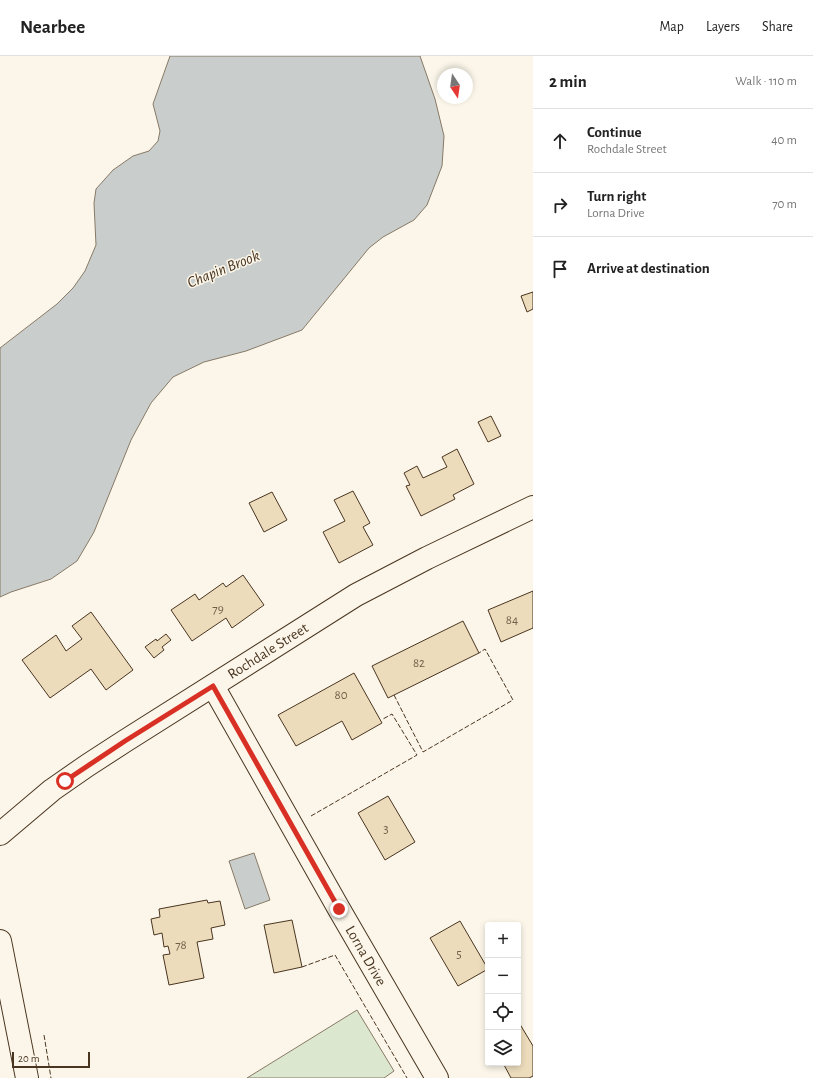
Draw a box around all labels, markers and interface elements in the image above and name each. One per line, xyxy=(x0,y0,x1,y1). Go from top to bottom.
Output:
text: Nearbee xyxy=(20,18,85,37)
text: Map xyxy=(659,20,684,34)
text: Layers xyxy=(706,20,740,34)
text: Share xyxy=(762,20,793,34)
north arrow xyxy=(437,68,473,104)
text: 2 min xyxy=(549,73,587,90)
text: Walk · 110 m xyxy=(735,75,797,88)
text: Continue xyxy=(587,125,642,140)
icon: ahead xyxy=(549,130,571,152)
text: 40 m xyxy=(771,134,797,147)
text: Rochdale Street xyxy=(587,143,667,156)
text: Turn right xyxy=(587,189,646,204)
icon: right xyxy=(549,194,571,216)
text: 70 m xyxy=(772,198,797,211)
text: Lorna Drive xyxy=(587,207,645,220)
water label: Chapin Brook xyxy=(185,247,262,292)
icon: arrive xyxy=(549,258,571,280)
text: Arrive at destination xyxy=(587,261,710,276)
house number: 79 xyxy=(212,603,224,616)
house number: 84 xyxy=(506,614,518,627)
street label: Rochdale Street xyxy=(225,620,311,682)
house number: 82 xyxy=(413,657,425,670)
house number: 80 xyxy=(334,689,348,702)
route start xyxy=(56,772,74,790)
house number: 3 xyxy=(383,823,389,836)
route end xyxy=(330,900,348,918)
map controls xyxy=(485,922,521,1066)
button: + xyxy=(485,922,521,958)
street label: Lorna Drive xyxy=(342,923,389,988)
house number: 78 xyxy=(175,939,187,952)
house number: 5 xyxy=(456,948,462,961)
button: − xyxy=(485,958,521,994)
button: locate xyxy=(485,994,521,1030)
button: layers xyxy=(485,1030,521,1066)
scale bar xyxy=(12,1050,90,1069)
text: 20 m xyxy=(18,1053,39,1064)

